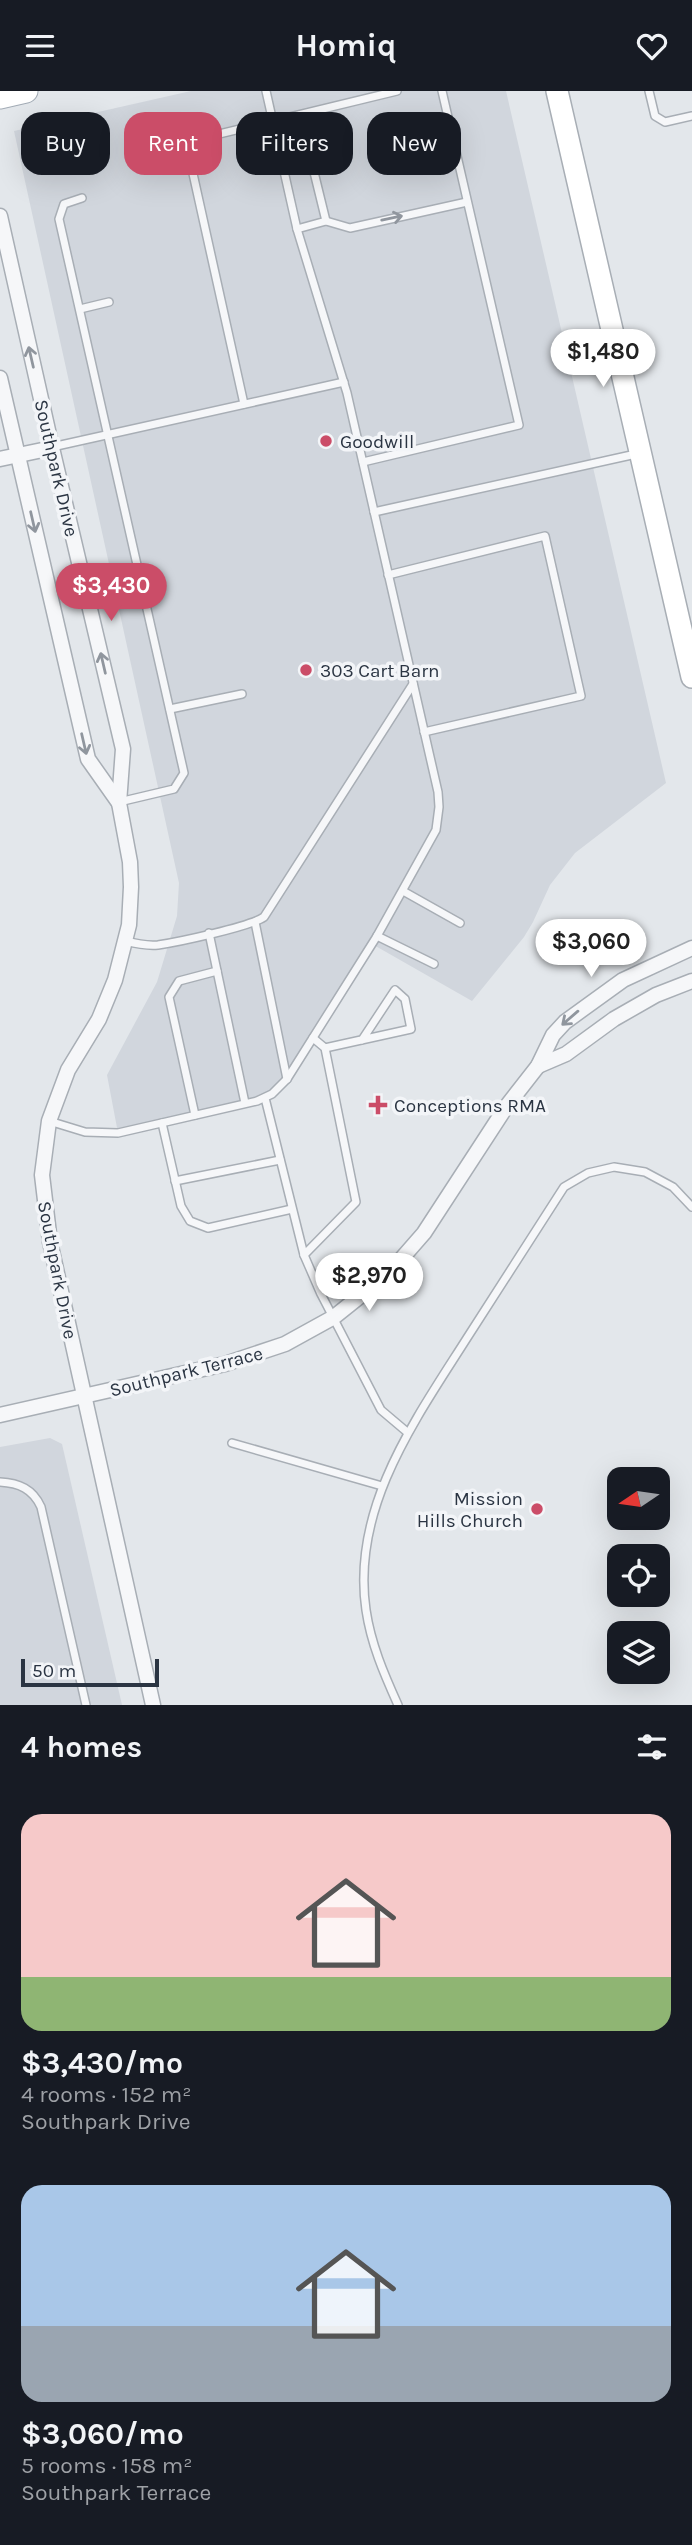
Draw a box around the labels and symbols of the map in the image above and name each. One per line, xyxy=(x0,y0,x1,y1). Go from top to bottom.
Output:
one-way arrow xyxy=(380,211,403,225)
pin: $1,480 xyxy=(546,329,660,389)
one-way arrow xyxy=(24,346,38,369)
street label: Southpark Drive xyxy=(30,398,82,539)
place label: Goodwill xyxy=(340,431,414,453)
marker: Goodwill xyxy=(318,433,334,449)
one-way arrow xyxy=(27,510,40,533)
pin: $3,430 xyxy=(54,563,168,623)
one-way arrow xyxy=(95,653,108,675)
place label: 303 Cart Barn xyxy=(320,660,439,682)
marker: 303 Cart Barn xyxy=(298,662,314,678)
one-way arrow xyxy=(78,732,91,755)
pin: $3,060 xyxy=(534,919,648,979)
one-way arrow xyxy=(561,1010,579,1026)
marker: Conceptions RMA xyxy=(368,1095,388,1115)
place label: Conceptions RMA xyxy=(394,1095,546,1117)
street label: Southpark Drive xyxy=(33,1199,81,1341)
pin: $2,970 xyxy=(312,1253,426,1313)
street label: Southpark Terrace xyxy=(107,1342,265,1402)
north arrow xyxy=(607,1467,670,1529)
place label: Mission Hills Church xyxy=(417,1488,523,1532)
marker: Mission Hills Church xyxy=(529,1501,545,1517)
scale bar xyxy=(21,1656,159,1688)

